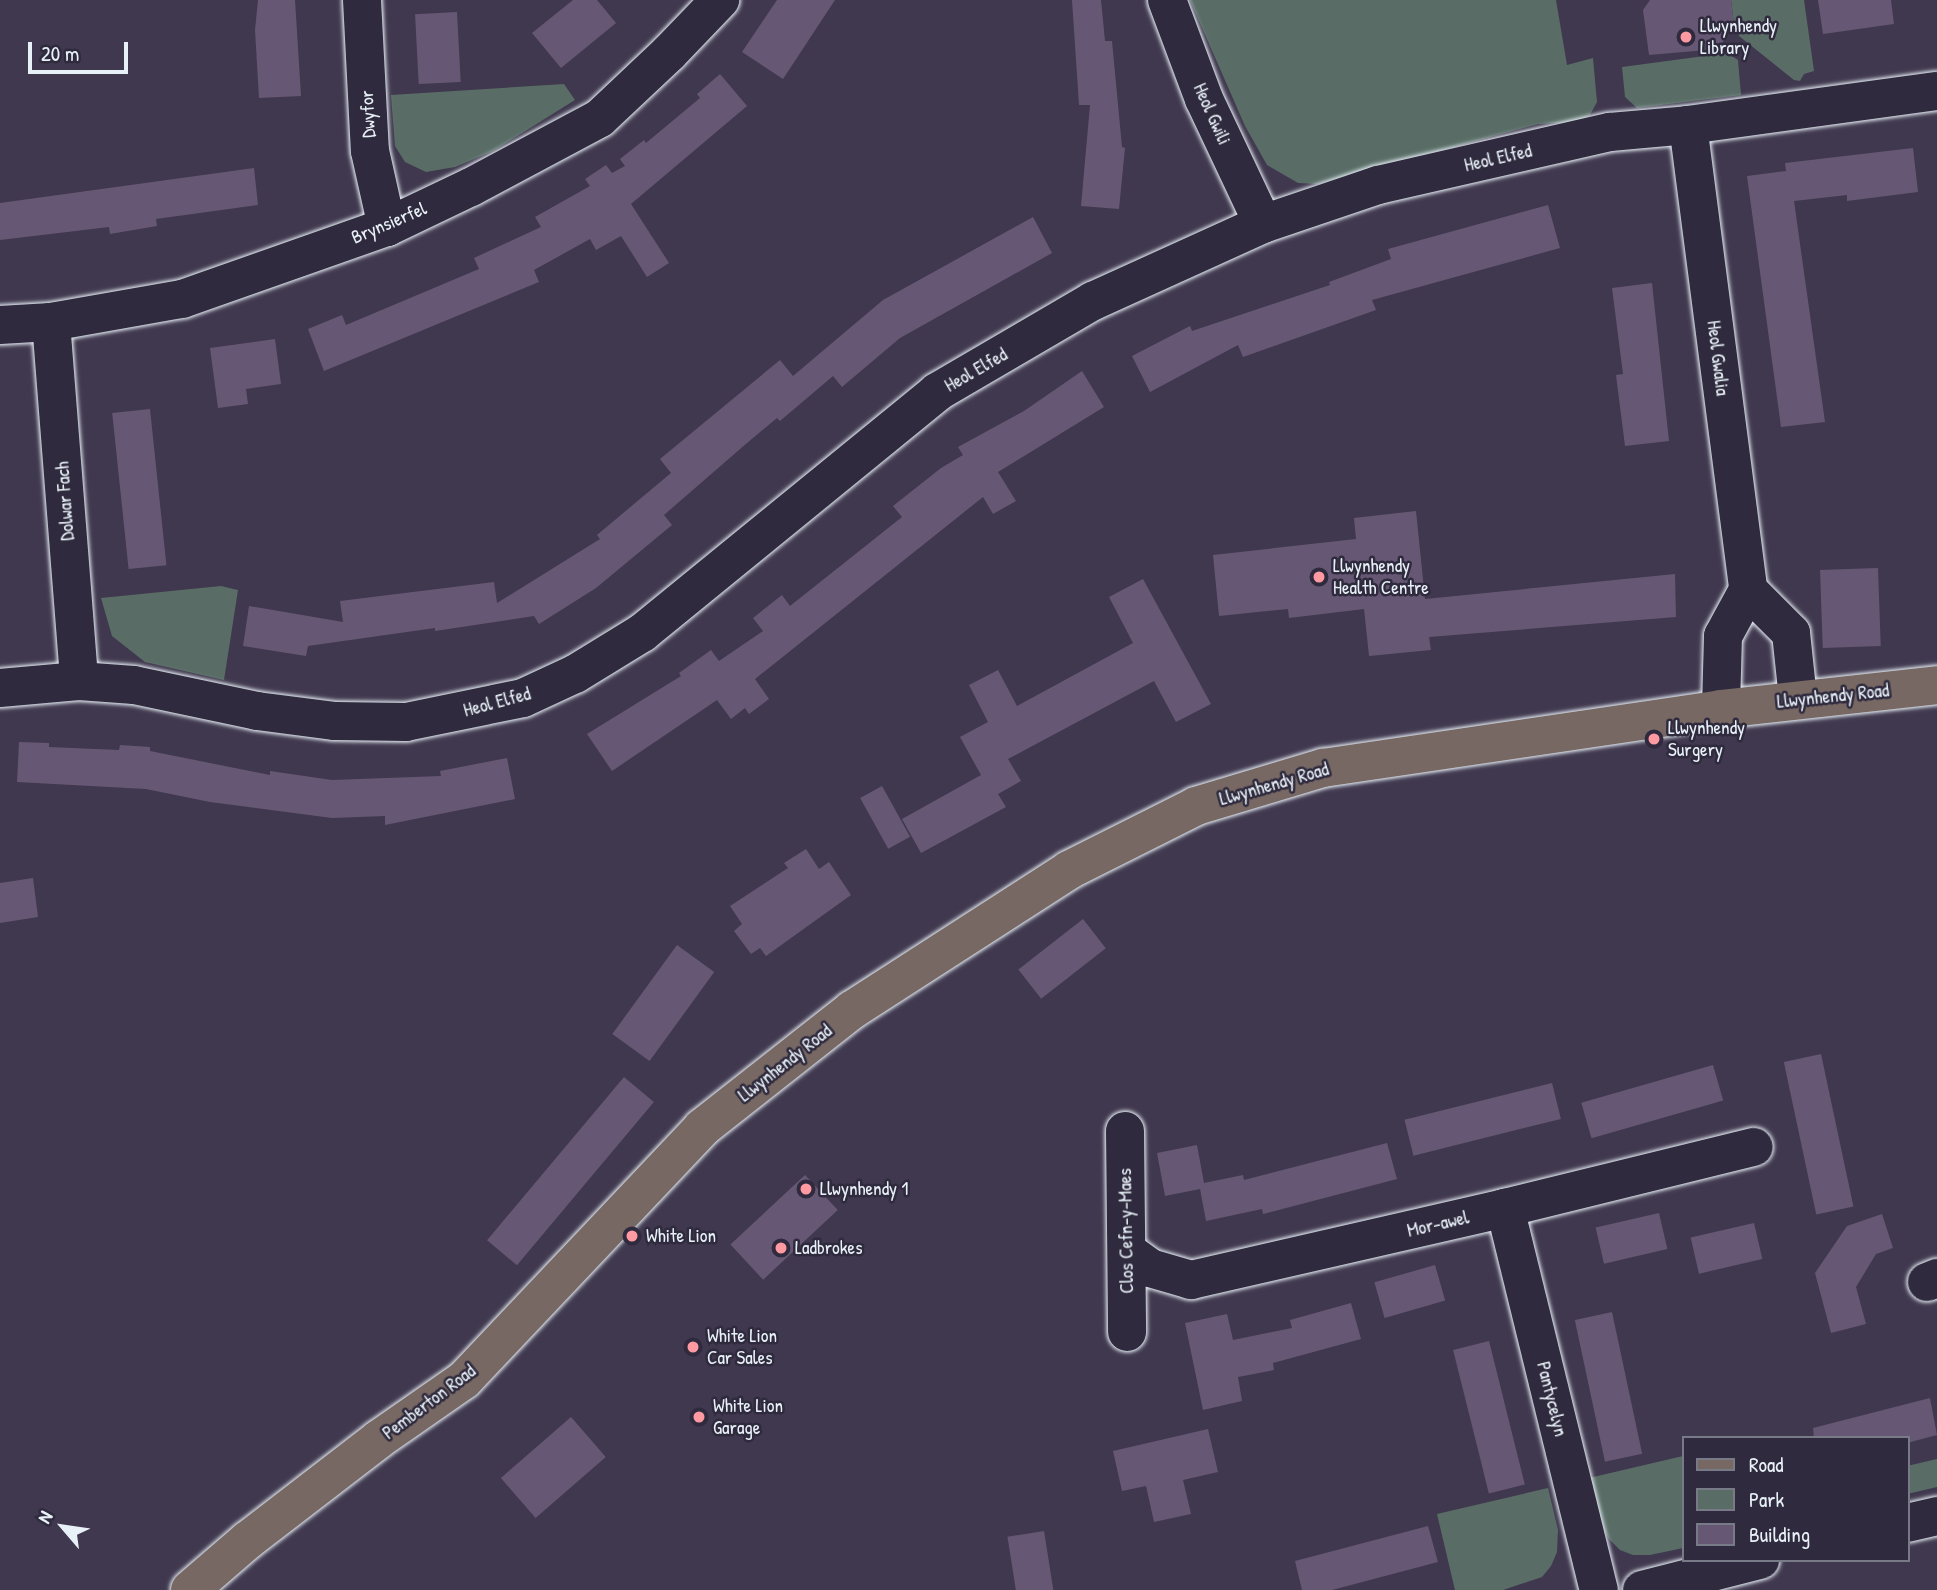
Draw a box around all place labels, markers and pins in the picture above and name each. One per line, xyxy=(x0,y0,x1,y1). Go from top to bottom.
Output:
place label: Llwynhendy Library xyxy=(1700,15,1777,59)
marker: Llwynhendy Library xyxy=(1678,29,1694,45)
place label: Llwynhendy Health Centre xyxy=(1333,555,1429,599)
marker: Llwynhendy Health Centre xyxy=(1311,569,1327,585)
place label: Llwynhendy Surgery xyxy=(1668,717,1745,761)
marker: Llwynhendy Surgery xyxy=(1646,731,1662,747)
place label: Llwynhendy 1 xyxy=(820,1178,908,1200)
marker: Llwynhendy 1 xyxy=(798,1181,814,1197)
place label: White Lion xyxy=(646,1225,716,1247)
marker: White Lion xyxy=(624,1228,640,1244)
place label: Ladbrokes xyxy=(795,1237,862,1259)
marker: Ladbrokes xyxy=(773,1240,789,1256)
place label: White Lion Car Sales xyxy=(707,1325,777,1369)
marker: White Lion Car Sales xyxy=(685,1339,701,1355)
place label: White Lion Garage xyxy=(713,1395,783,1439)
marker: White Lion Garage xyxy=(691,1409,707,1425)

